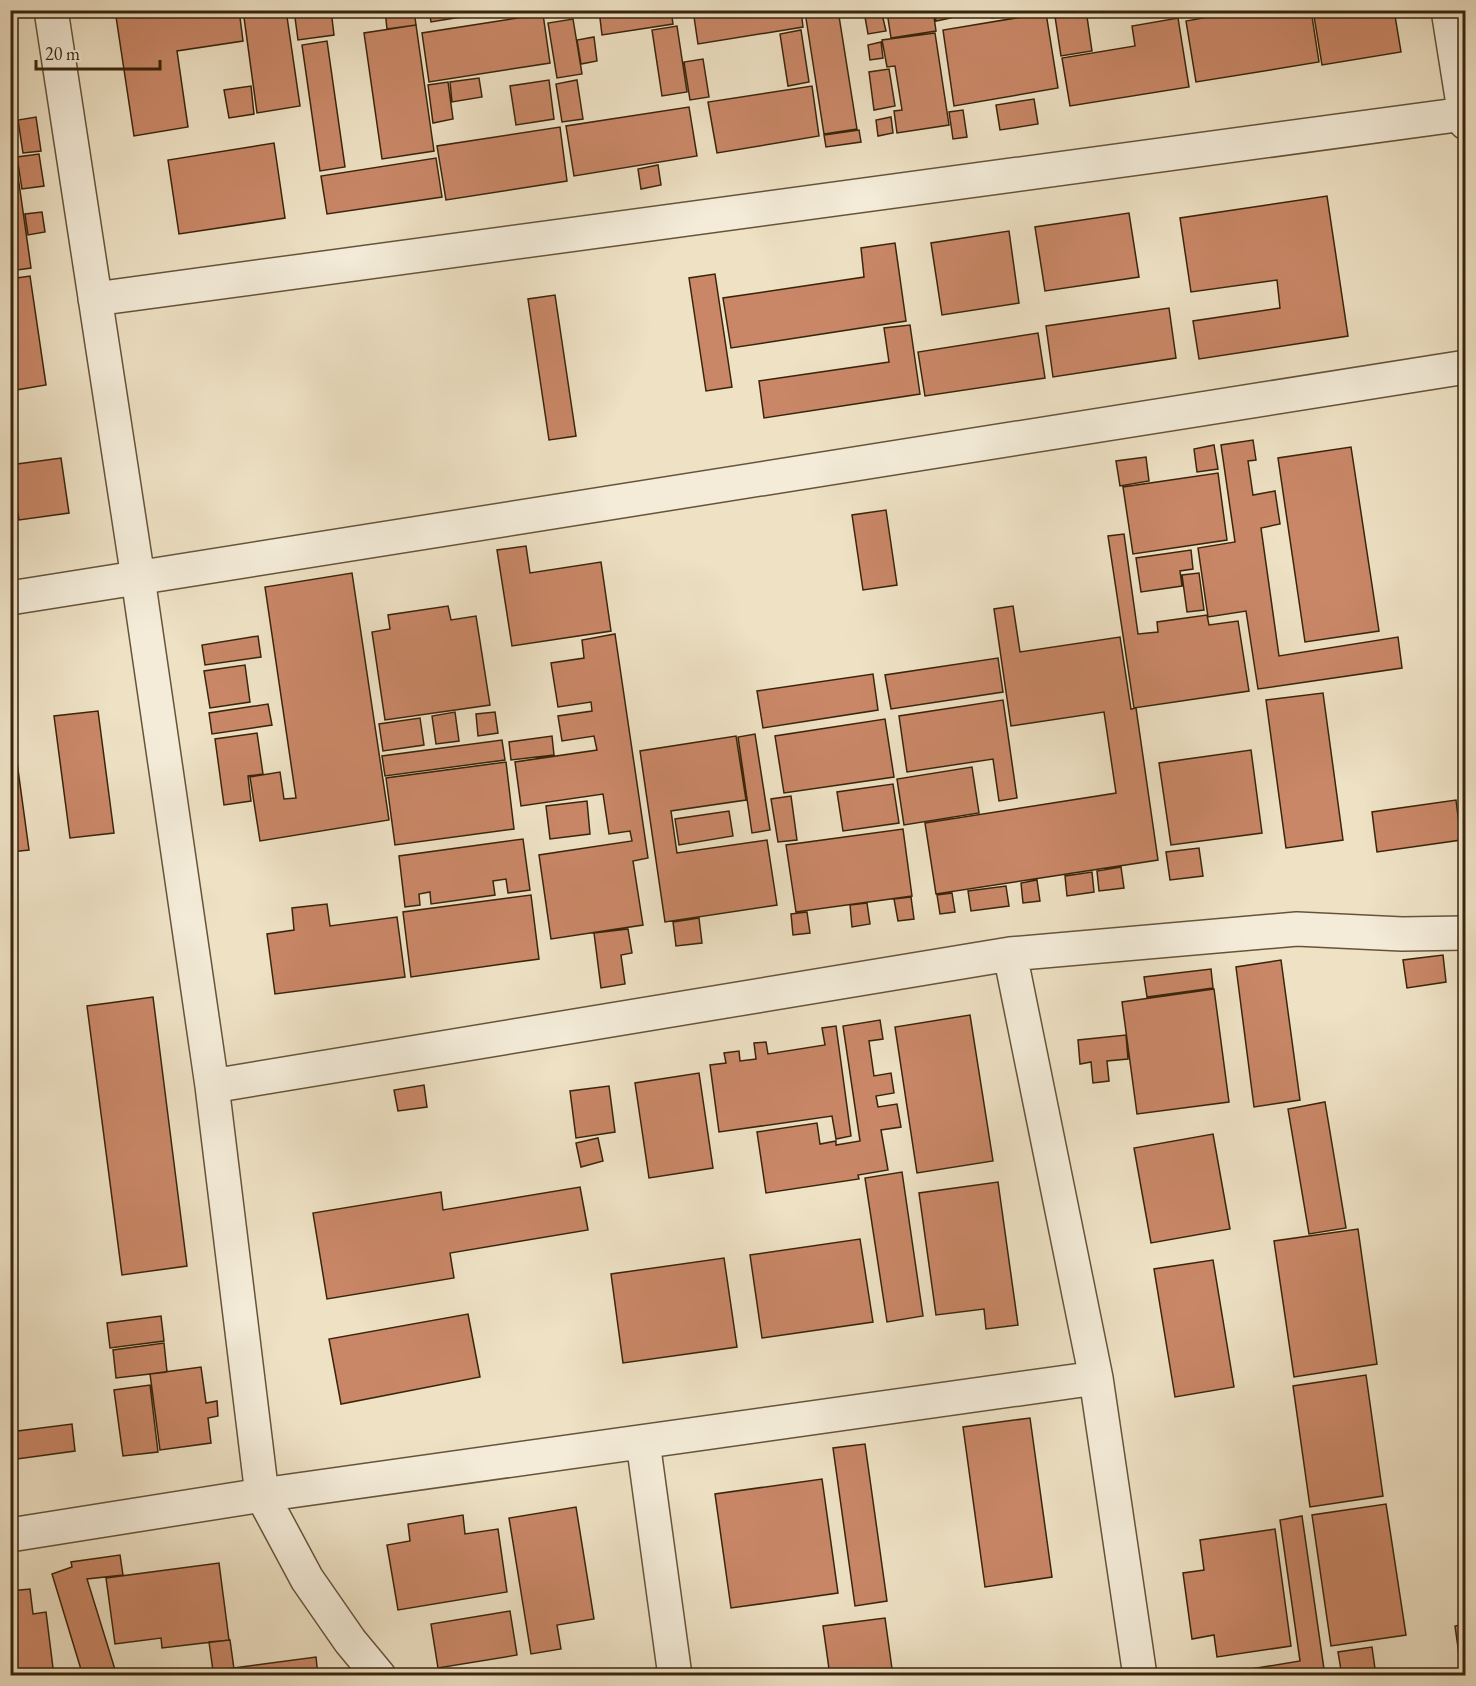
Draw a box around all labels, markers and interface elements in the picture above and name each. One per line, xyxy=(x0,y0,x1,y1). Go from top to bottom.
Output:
scale bar xyxy=(36,33,160,71)
text: 20 m xyxy=(45,42,80,65)

